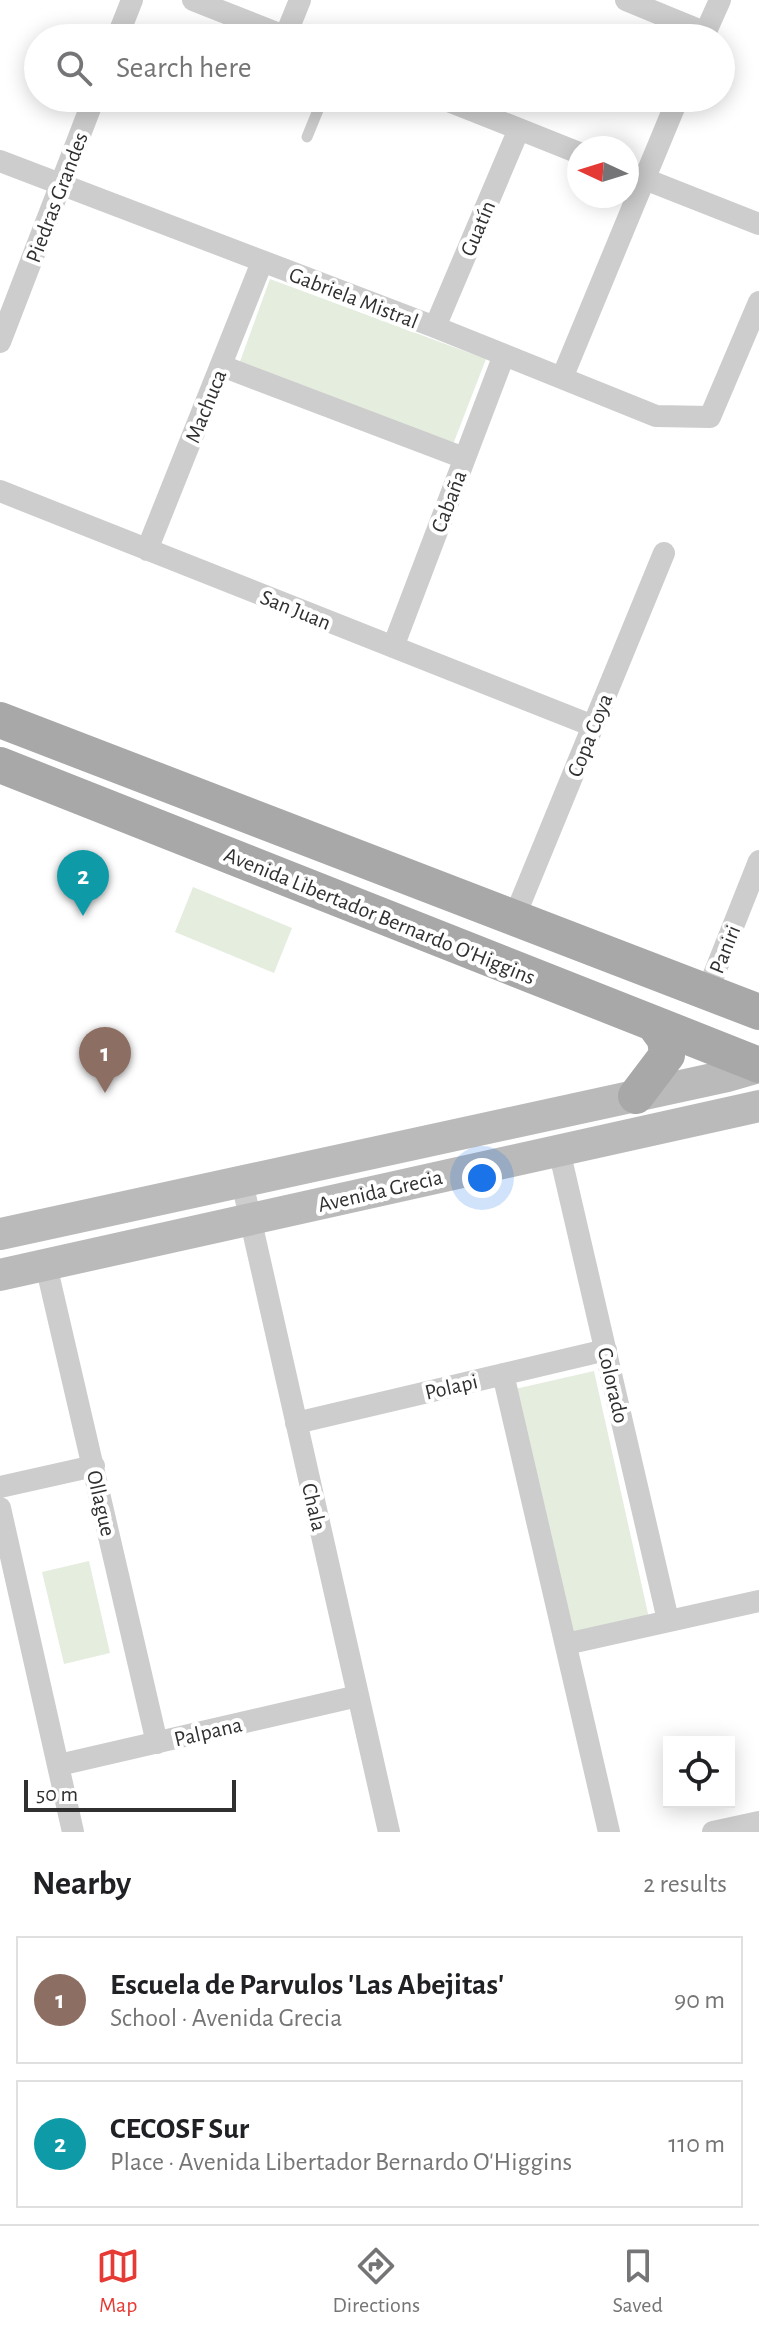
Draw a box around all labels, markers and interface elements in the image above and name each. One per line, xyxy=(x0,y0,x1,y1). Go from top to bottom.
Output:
search box xyxy=(24,24,735,112)
icon: search xyxy=(52,46,96,90)
text: Search here xyxy=(116,53,252,83)
street label: Piedras Grandes xyxy=(22,129,92,266)
north arrow xyxy=(567,136,639,208)
street label: Guatín xyxy=(456,197,499,259)
street label: Gabriela Mistral xyxy=(286,263,421,333)
street label: Machuca xyxy=(181,367,231,446)
street label: Cabaña xyxy=(427,467,471,535)
street label: San Juan xyxy=(257,586,334,634)
street label: Copa Coya xyxy=(563,691,617,780)
street label: Avenida Libertador Bernardo O'Higgins xyxy=(221,843,538,989)
pin: 2 xyxy=(57,850,109,916)
street label: Paniri xyxy=(705,922,744,977)
pin: 1 xyxy=(79,1027,131,1093)
your location xyxy=(462,1158,502,1198)
street label: Avenida Grecia xyxy=(316,1166,445,1216)
street label: Colorado xyxy=(594,1345,632,1425)
street label: Polapi xyxy=(423,1370,480,1404)
street label: Ollague xyxy=(83,1468,119,1538)
street label: Chala xyxy=(298,1481,330,1533)
street label: Palpana xyxy=(172,1713,244,1750)
map controls xyxy=(663,1736,735,1808)
button: locate xyxy=(663,1736,735,1808)
scale bar xyxy=(24,1776,236,1812)
text: 50 m xyxy=(36,1783,78,1805)
text: Nearby xyxy=(32,1867,131,1901)
text: 2 results xyxy=(643,1871,727,1897)
text: Escuela de Parvulos 'Las Abejitas' xyxy=(110,1970,504,2000)
text: 1 xyxy=(55,1987,65,2013)
text: 90 m xyxy=(674,1987,725,2013)
text: School · Avenida Grecia xyxy=(110,2005,342,2031)
text: CECOSF Sur xyxy=(110,2114,249,2144)
text: 2 xyxy=(54,2131,66,2157)
text: 110 m xyxy=(668,2131,725,2157)
text: Place · Avenida Libertador Bernardo O'Higgins xyxy=(110,2149,572,2175)
tab: Map xyxy=(96,2244,140,2318)
tab: Directions xyxy=(332,2244,420,2318)
tab: Saved xyxy=(612,2244,663,2318)

